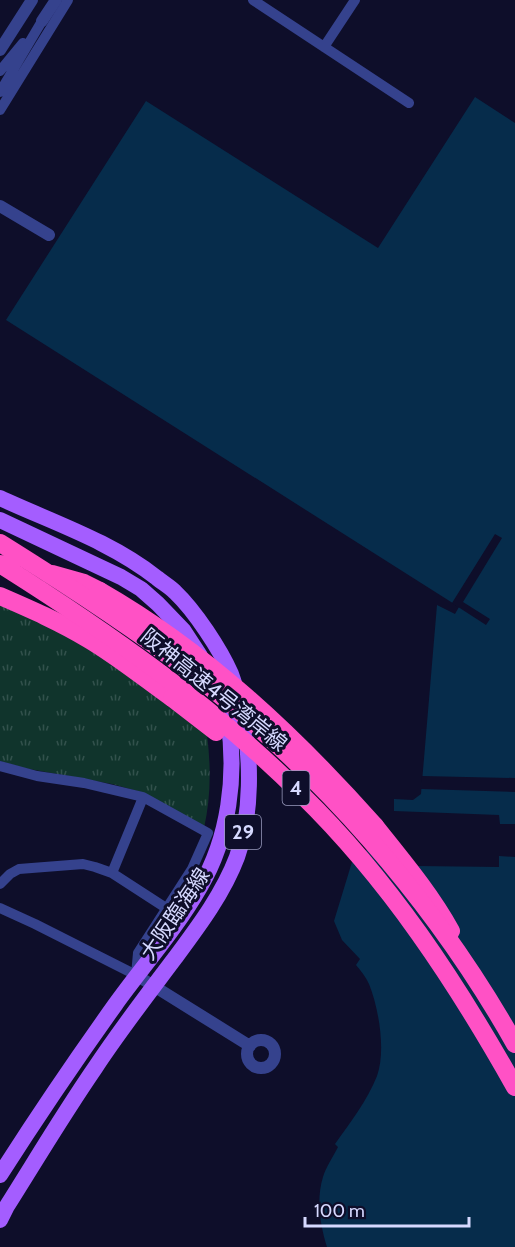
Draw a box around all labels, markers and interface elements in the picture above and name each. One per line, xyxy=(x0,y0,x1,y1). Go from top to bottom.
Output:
street label: 阪神高速4号湾岸線 xyxy=(136,623,292,756)
road number: 4 xyxy=(282,771,310,805)
road number: 29 xyxy=(225,815,261,849)
street label: 大阪臨海線 xyxy=(135,863,214,964)
scale bar xyxy=(305,1190,468,1228)
text: 100 m xyxy=(314,1200,365,1222)

